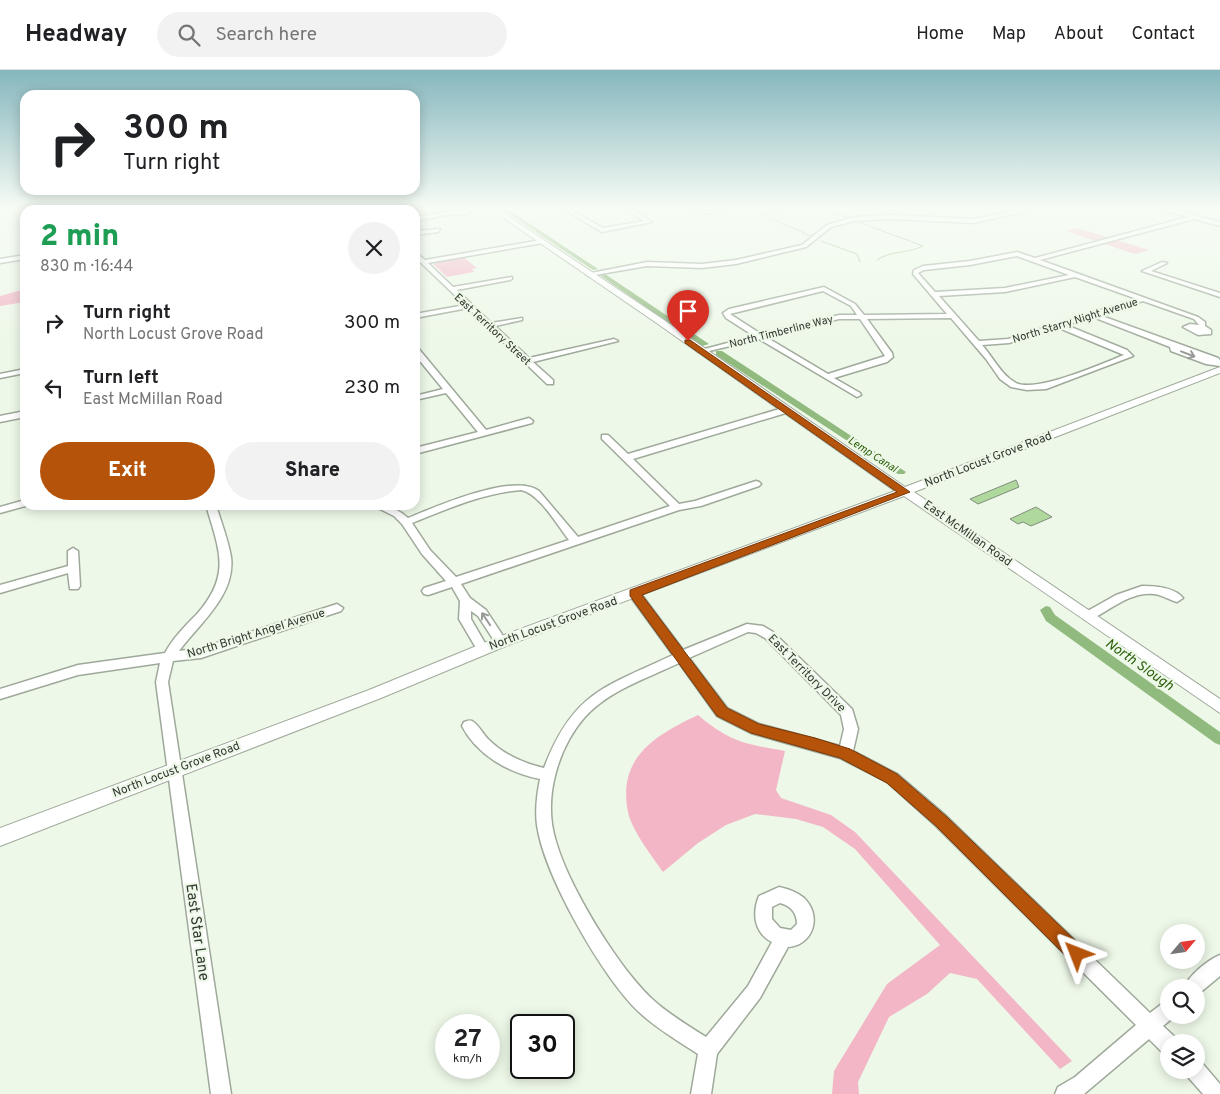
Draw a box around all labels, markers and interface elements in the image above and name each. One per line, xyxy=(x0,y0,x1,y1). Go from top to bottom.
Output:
search box xyxy=(157,12,507,57)
text: Headway xyxy=(25,20,127,50)
icon: search xyxy=(175,21,203,49)
text: Search here xyxy=(215,23,317,47)
text: Home xyxy=(916,23,964,46)
text: Map xyxy=(992,23,1026,46)
text: About xyxy=(1054,23,1103,46)
text: Contact xyxy=(1131,23,1195,46)
text: 300 m xyxy=(123,107,229,151)
icon: right xyxy=(40,110,105,175)
text: Turn right xyxy=(123,150,220,177)
text: 2 min xyxy=(40,219,119,256)
button: close xyxy=(348,222,400,274)
text: 830 m · 16:44 xyxy=(40,257,133,277)
pin xyxy=(667,290,709,341)
street label: East Territory Street xyxy=(451,291,534,369)
street label: North Starry Night Avenue xyxy=(1011,295,1140,347)
icon: arrive xyxy=(674,297,702,325)
text: Turn right xyxy=(83,301,171,325)
icon: right xyxy=(40,309,68,337)
text: 300 m xyxy=(344,311,400,335)
street label: North Timberline Way xyxy=(728,312,835,352)
text: North Locust Grove Road xyxy=(83,325,264,345)
one-way arrow xyxy=(1179,350,1195,359)
text: Turn left xyxy=(83,366,159,390)
icon: left xyxy=(40,374,68,402)
text: 230 m xyxy=(344,376,400,400)
text: East McMillan Road xyxy=(83,390,223,410)
street label: North Locust Grove Road xyxy=(922,428,1054,492)
water label: Lemp Canal xyxy=(845,434,901,477)
button: Exit xyxy=(40,442,215,500)
button: Share xyxy=(225,442,400,500)
street label: East McMillan Road xyxy=(920,497,1015,570)
street label: North Locust Grove Road xyxy=(487,593,620,655)
street label: North Bright Angel Avenue xyxy=(185,605,327,663)
one-way arrow xyxy=(481,613,491,627)
street label: East Territory Drive xyxy=(764,631,849,716)
water label: North Slough xyxy=(1102,635,1177,695)
street label: North Locust Grove Road xyxy=(110,738,242,802)
street label: East Star Lane xyxy=(180,882,213,982)
north arrow xyxy=(1160,924,1205,969)
map controls xyxy=(1160,924,1205,1079)
position arrow xyxy=(1050,927,1102,979)
button: search xyxy=(1160,979,1205,1024)
speed limit sign: 30 xyxy=(510,1014,575,1079)
text: 27 xyxy=(453,1024,482,1056)
button: layers xyxy=(1160,1034,1205,1079)
text: km/h xyxy=(453,1051,482,1067)

